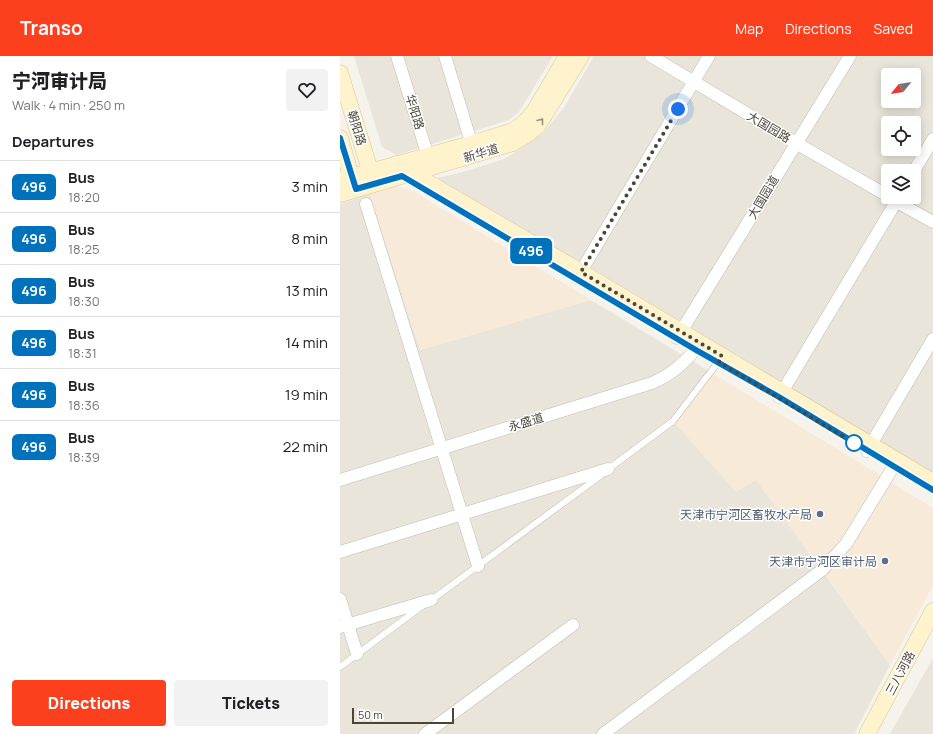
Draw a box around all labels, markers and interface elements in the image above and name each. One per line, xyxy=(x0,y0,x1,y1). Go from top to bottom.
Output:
text: Transo xyxy=(20,15,83,41)
text: Map xyxy=(735,19,763,38)
text: Directions xyxy=(785,19,852,38)
text: Saved xyxy=(874,19,913,38)
text: 宁河审计局 xyxy=(12,68,107,94)
north arrow xyxy=(881,68,921,108)
map controls xyxy=(881,68,921,204)
button: heart xyxy=(286,69,328,111)
street label: 华阳路 xyxy=(402,92,428,132)
text: Walk · 4 min · 250 m xyxy=(12,96,125,114)
your location xyxy=(668,99,688,119)
street label: 大国园路 xyxy=(744,107,794,147)
street label: 朝阳路 xyxy=(344,108,370,148)
button: locate xyxy=(881,116,921,156)
one-way arrow xyxy=(536,119,543,126)
text: Departures xyxy=(12,131,94,152)
street label: 新华道 xyxy=(461,140,501,166)
button: layers xyxy=(881,164,921,204)
text: Bus xyxy=(68,167,95,188)
street label: 大国园道 xyxy=(743,172,783,222)
text: 3 min xyxy=(292,176,328,197)
text: 496 xyxy=(21,177,47,196)
text: 18:20 xyxy=(68,188,100,206)
text: Bus xyxy=(68,219,95,240)
text: 8 min xyxy=(291,228,328,249)
text: 496 xyxy=(21,229,47,248)
line badge: 496 xyxy=(508,238,554,264)
text: 18:25 xyxy=(68,240,99,258)
text: 496 xyxy=(518,241,544,260)
text: Bus xyxy=(68,271,95,292)
text: 13 min xyxy=(286,280,328,301)
text: 496 xyxy=(21,281,47,300)
text: 18:30 xyxy=(68,292,100,310)
text: Bus xyxy=(68,323,95,344)
text: 14 min xyxy=(285,332,328,353)
text: 496 xyxy=(21,333,47,352)
text: 18:31 xyxy=(68,344,97,362)
text: Bus xyxy=(68,375,95,396)
text: 19 min xyxy=(285,384,328,405)
text: 496 xyxy=(21,385,47,404)
text: 18:36 xyxy=(68,396,100,414)
street label: 永盛道 xyxy=(506,409,546,435)
text: Bus xyxy=(68,427,95,448)
unlabelled marker xyxy=(845,434,863,452)
text: 22 min xyxy=(283,436,328,457)
text: 496 xyxy=(21,437,47,456)
text: 18:39 xyxy=(68,448,100,466)
place label: 天津市宁河区畜牧水产局 xyxy=(680,506,812,523)
marker: 天津市宁河区畜牧水产局 xyxy=(815,509,825,519)
place label: 天津市宁河区审计局 xyxy=(769,553,877,570)
marker: 天津市宁河区审计局 xyxy=(880,556,890,566)
street label: 三八河路 xyxy=(881,648,919,698)
button: Directions xyxy=(12,680,166,726)
button: Tickets xyxy=(174,680,328,726)
scale bar xyxy=(352,706,454,725)
text: 50 m xyxy=(358,707,383,722)

